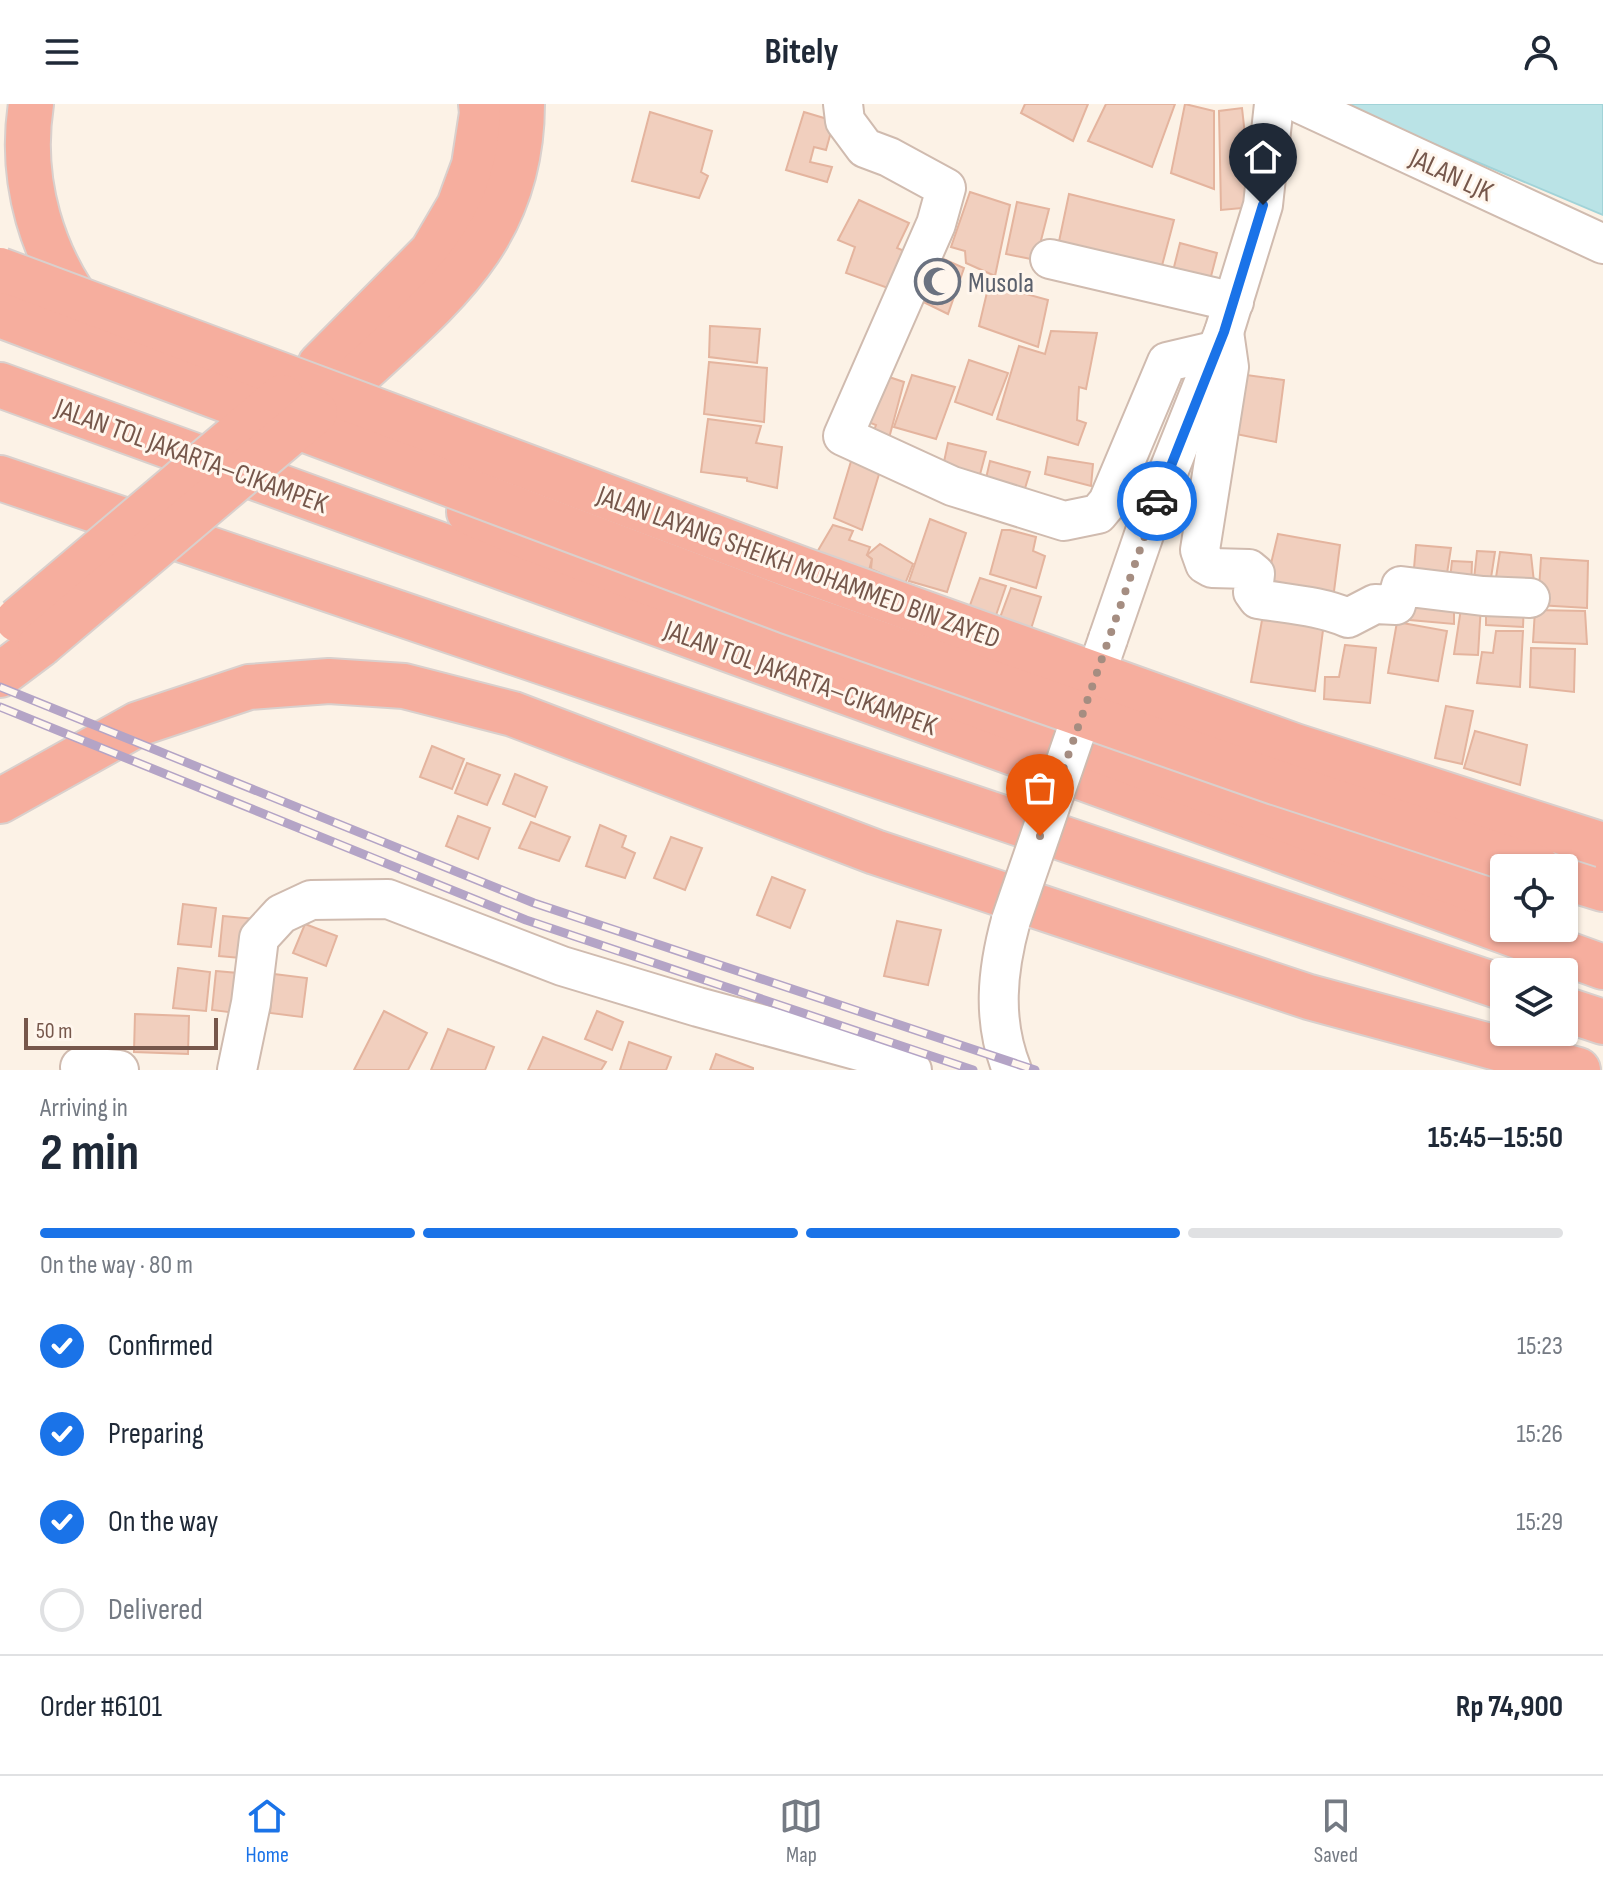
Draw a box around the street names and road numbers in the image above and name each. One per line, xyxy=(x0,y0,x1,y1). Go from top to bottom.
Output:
street label: JALAN LJK xyxy=(1404,141,1499,209)
street label: JALAN TOL JAKARTA–CIKAMPEK xyxy=(50,391,332,521)
street label: JALAN LAYANG SHEIKH MOHAMMED BIN ZAYED xyxy=(592,479,1004,656)
street label: JALAN TOL JAKARTA–CIKAMPEK xyxy=(659,613,941,743)

